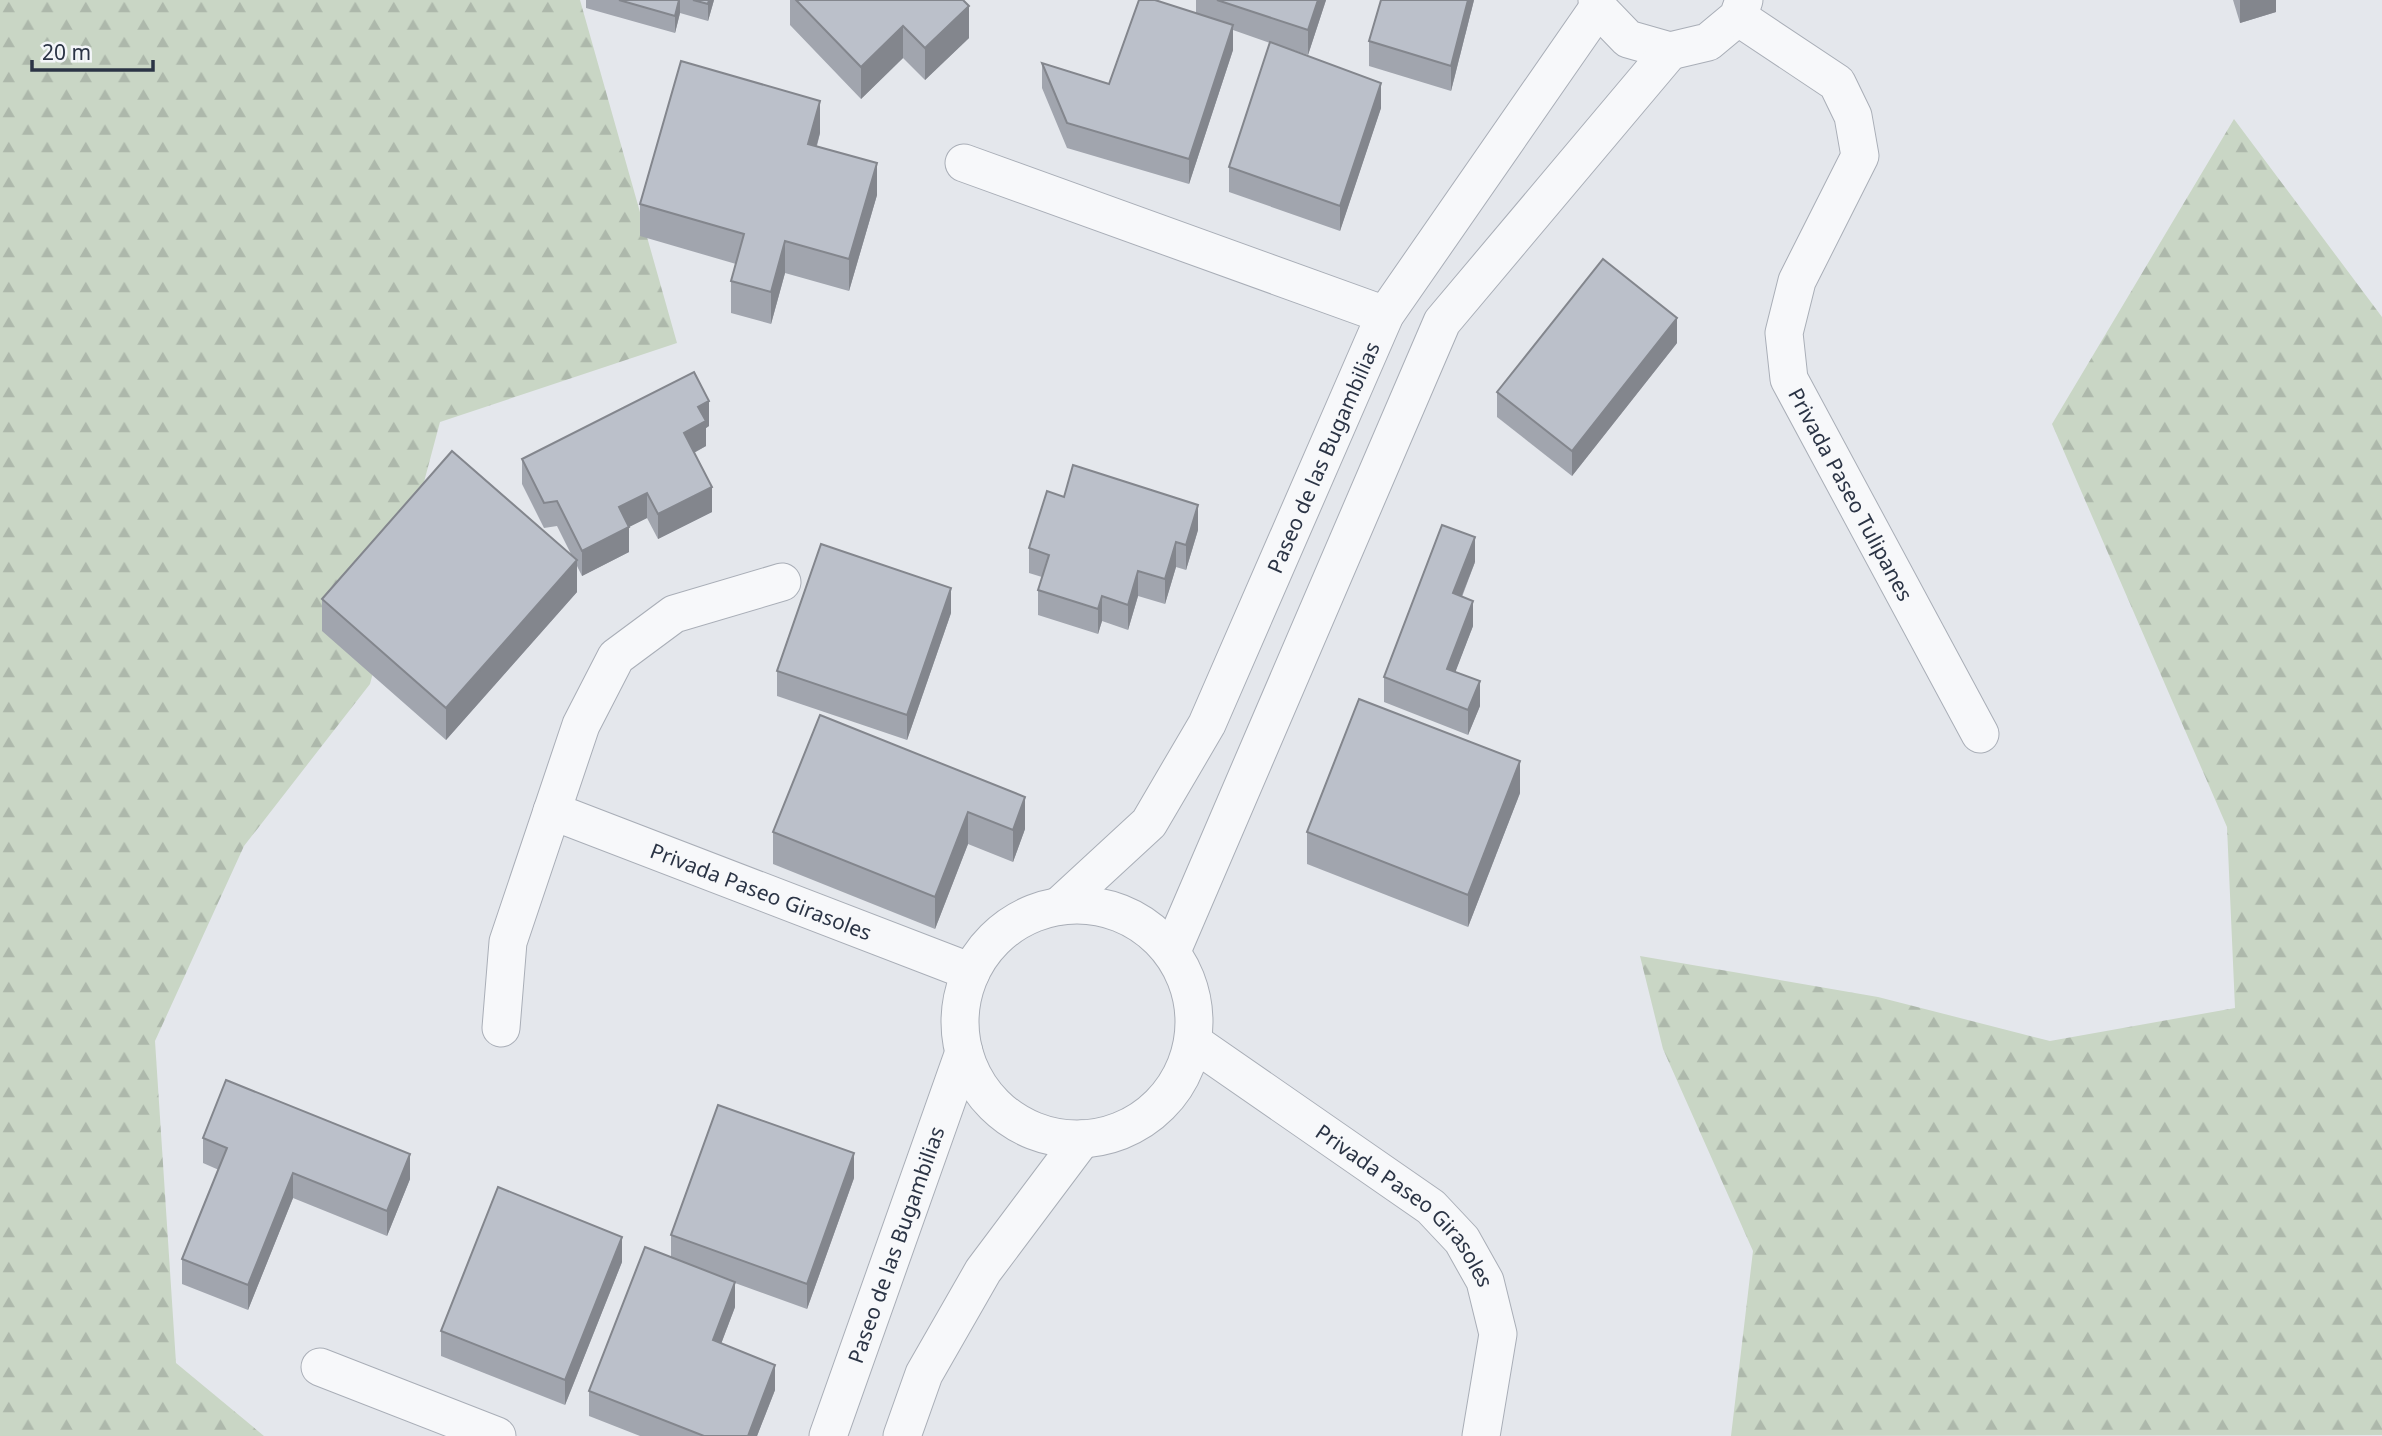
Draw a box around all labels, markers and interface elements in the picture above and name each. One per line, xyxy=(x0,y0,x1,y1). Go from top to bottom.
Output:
scale bar xyxy=(32,28,152,72)
text: 20 m xyxy=(42,38,91,66)
street label: Paseo de las Bugambilias xyxy=(1260,337,1386,577)
street label: Privada Paseo Tulipanes xyxy=(1782,383,1920,606)
street label: Privada Paseo Girasoles xyxy=(646,836,876,947)
street label: Privada Paseo Girasoles xyxy=(1310,1117,1500,1290)
street label: Paseo de las Bugambilias xyxy=(841,1122,951,1367)

